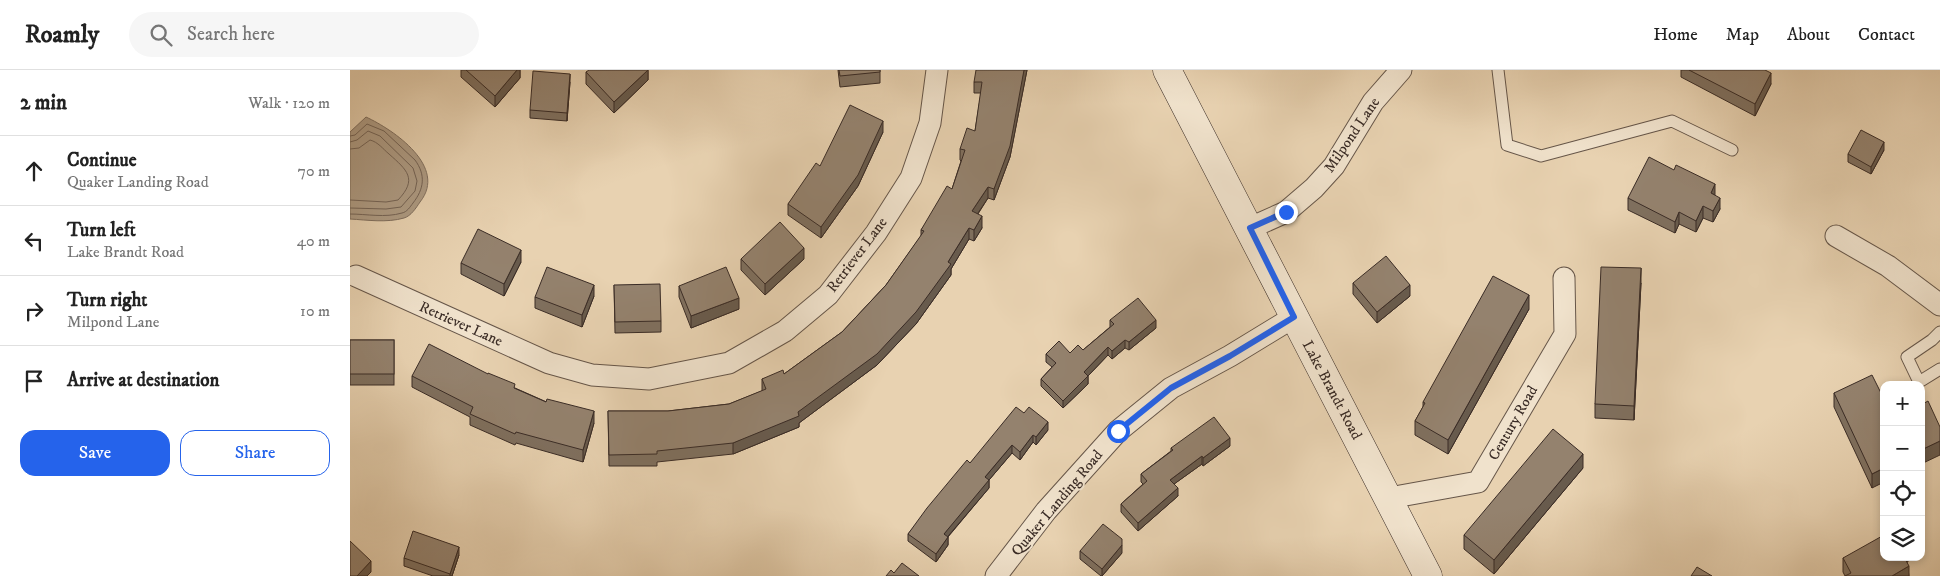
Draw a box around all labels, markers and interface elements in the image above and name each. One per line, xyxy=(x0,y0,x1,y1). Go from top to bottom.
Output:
search box xyxy=(129,12,479,57)
text: Roamly xyxy=(25,20,99,50)
icon: search xyxy=(147,21,175,49)
text: Search here xyxy=(187,23,275,46)
text: Home xyxy=(1653,24,1698,46)
text: Map xyxy=(1726,24,1759,46)
text: About xyxy=(1787,24,1830,46)
text: Contact xyxy=(1858,24,1915,46)
text: 2 min xyxy=(20,90,67,116)
text: Walk · 120 m xyxy=(248,93,330,113)
street label: Milpond Lane xyxy=(1320,94,1384,176)
text: Continue xyxy=(67,149,137,172)
icon: ahead xyxy=(20,157,48,185)
text: 70 m xyxy=(298,161,330,181)
text: Quaker Landing Road xyxy=(67,172,209,192)
route end xyxy=(1275,201,1298,224)
street label: Retriever Lane xyxy=(823,214,891,296)
text: Turn left xyxy=(67,219,136,242)
icon: left xyxy=(20,227,48,255)
text: 40 m xyxy=(297,231,330,251)
text: Lake Brandt Road xyxy=(67,242,184,262)
text: Turn right xyxy=(67,289,147,312)
icon: right xyxy=(20,297,48,325)
street label: Retriever Lane xyxy=(416,297,506,351)
text: 10 m xyxy=(300,301,330,321)
text: Milpond Lane xyxy=(67,312,159,332)
street label: Lake Brandt Road xyxy=(1298,337,1366,443)
icon: arrive xyxy=(20,367,48,395)
text: Arrive at destination xyxy=(67,369,219,392)
map controls xyxy=(1880,381,1925,561)
button: + xyxy=(1880,381,1925,426)
street label: Century Road xyxy=(1484,382,1542,464)
route start xyxy=(1107,420,1130,443)
button: − xyxy=(1880,426,1925,471)
button: Save xyxy=(20,430,170,476)
button: Share xyxy=(180,430,330,476)
street label: Quaker Landing Road xyxy=(1007,446,1107,560)
button: locate xyxy=(1880,471,1925,516)
button: layers xyxy=(1880,516,1925,561)

